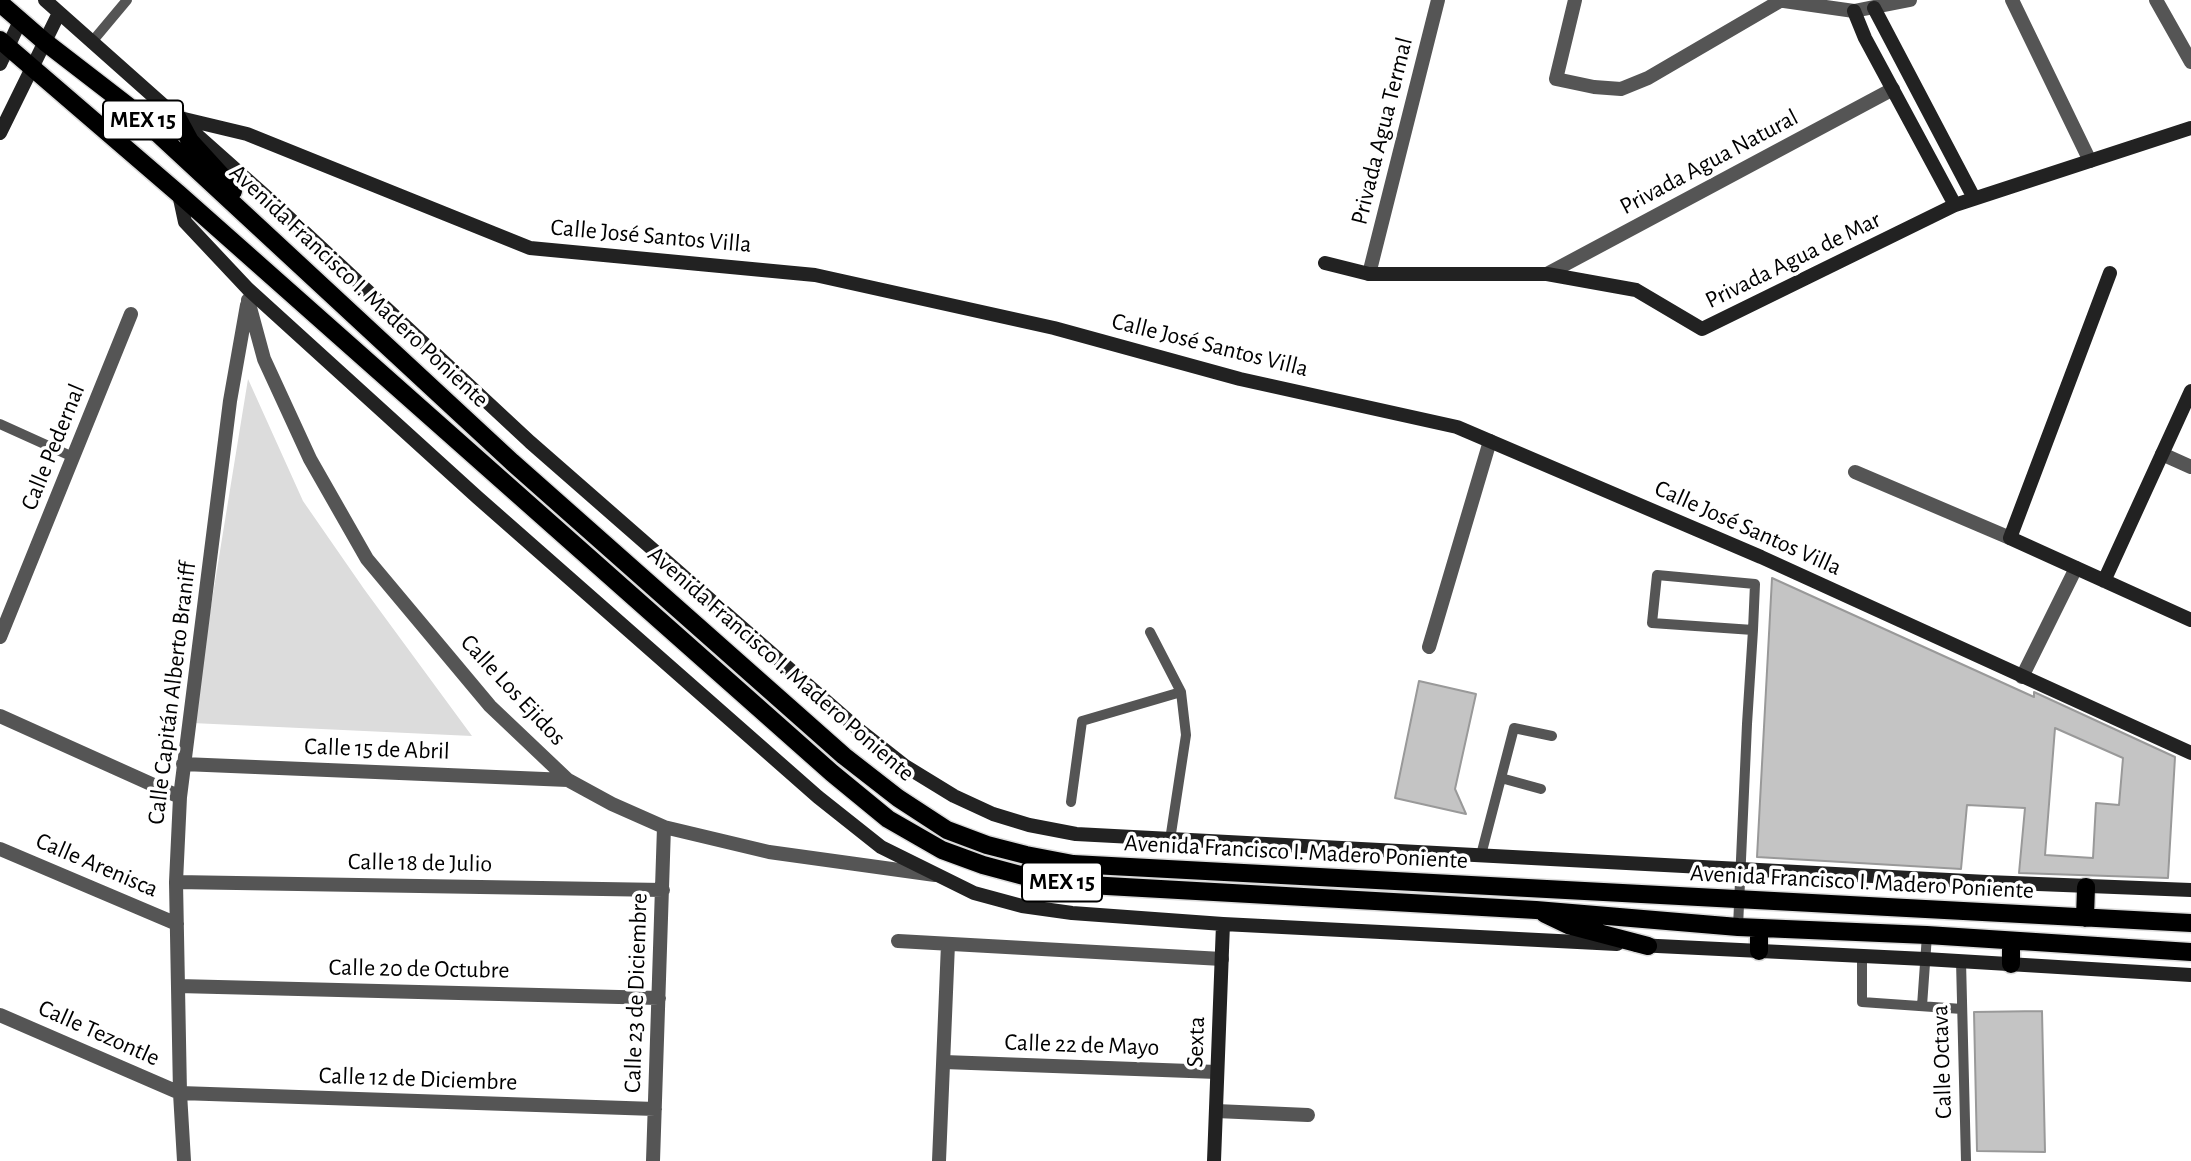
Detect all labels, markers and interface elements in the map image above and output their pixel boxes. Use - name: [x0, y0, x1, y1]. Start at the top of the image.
- street label: Privada Agua Termal: [1345, 34, 1419, 228]
- road number: MEX 15: [103, 100, 183, 140]
- street label: Privada Agua Natural: [1615, 103, 1803, 221]
- street label: Avenida Francisco I. Madero Poniente: [223, 158, 495, 414]
- street label: Privada Agua de Mar: [1701, 205, 1885, 315]
- street label: Calle José Santos Villa: [549, 213, 753, 259]
- street label: Calle José Santos Villa: [1109, 307, 1311, 383]
- street label: Calle Pedernal: [15, 380, 91, 514]
- street label: Calle José Santos Villa: [1650, 474, 1846, 582]
- street label: Avenida Francisco I. Madero Poniente: [642, 540, 920, 788]
- street label: Calle Capitán Alberto Braniff: [142, 560, 202, 826]
- street label: Calle Los Ejidos: [454, 628, 572, 752]
- street label: Calle 15 de Abril: [304, 732, 450, 766]
- street label: Calle Arenisca: [32, 826, 162, 904]
- street label: Avenida Francisco I. Madero Poniente: [1123, 829, 1469, 875]
- street label: Calle 18 de Julio: [348, 847, 492, 879]
- street label: Avenida Francisco I. Madero Poniente: [1689, 859, 2035, 905]
- road number: MEX 15: [1022, 862, 1102, 902]
- street label: Calle 23 de Diciembre: [618, 892, 654, 1094]
- street label: Calle 20 de Octubre: [328, 953, 510, 985]
- street label: Calle Tezontle: [34, 993, 164, 1073]
- street label: Calle Octava: [1926, 1004, 1958, 1120]
- street label: Sexta: [1181, 1016, 1211, 1068]
- street label: Calle 22 de Mayo: [1004, 1028, 1160, 1062]
- street label: Calle 12 de Diciembre: [318, 1061, 518, 1097]

